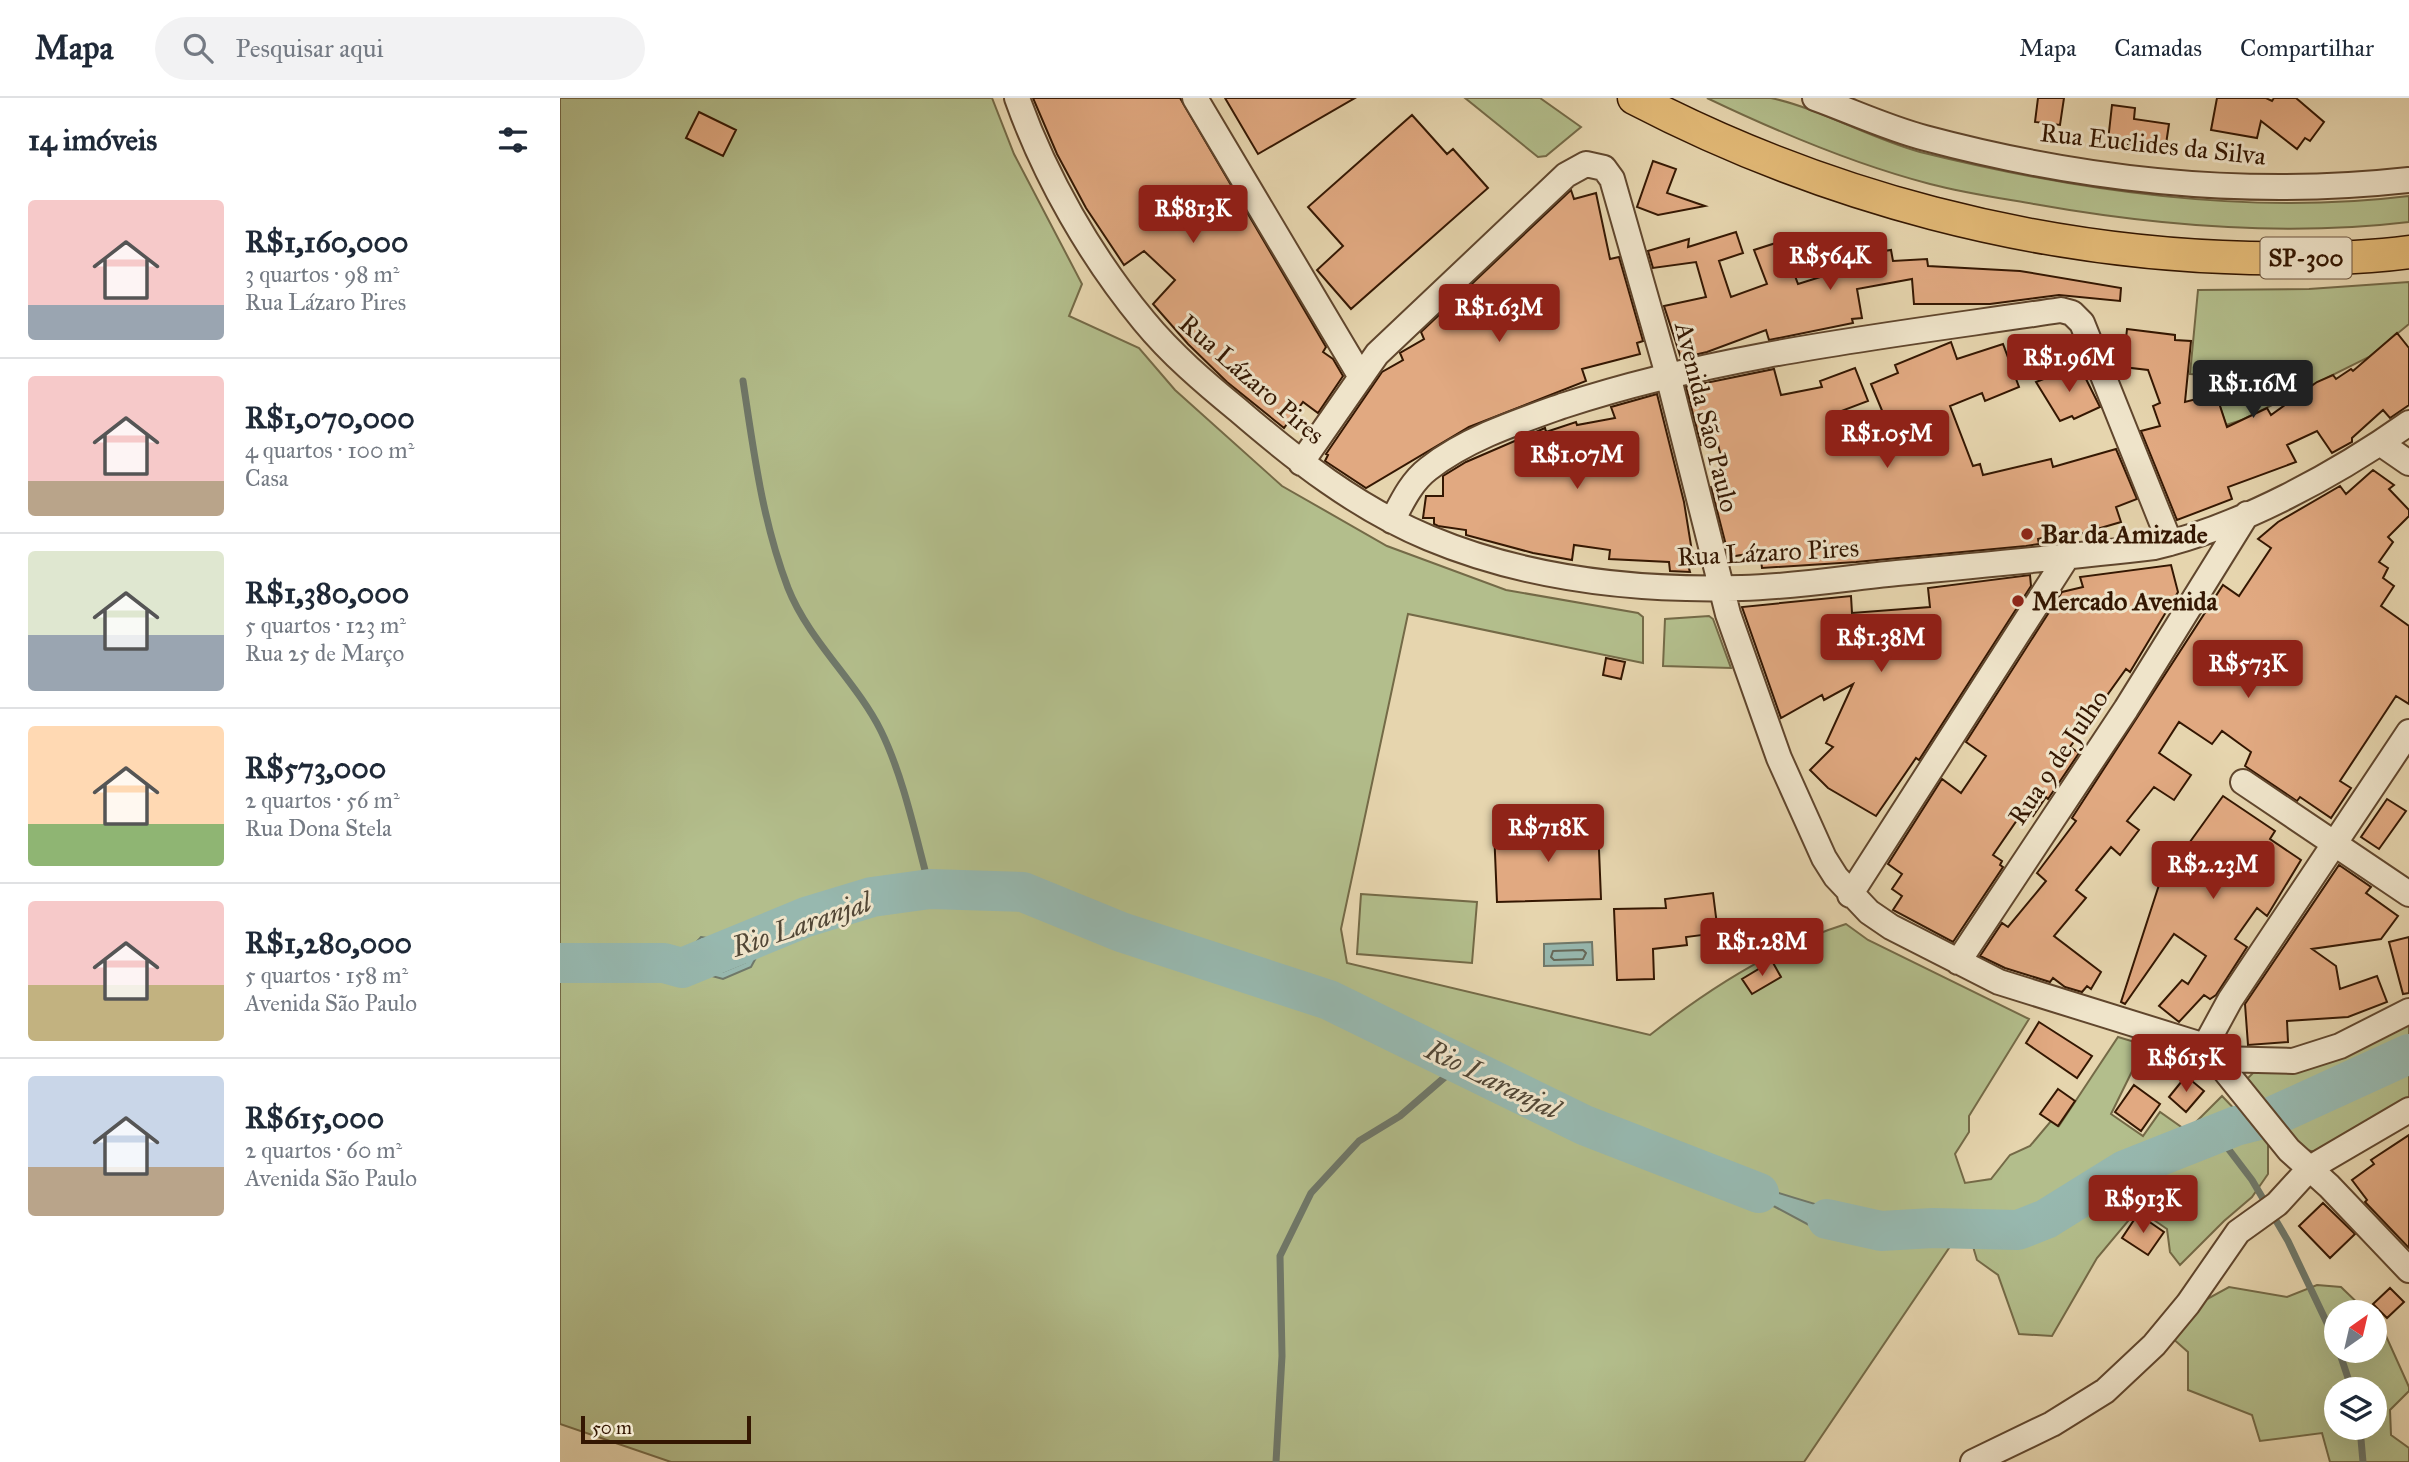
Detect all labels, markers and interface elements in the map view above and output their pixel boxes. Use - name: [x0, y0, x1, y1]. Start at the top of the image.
- search box: [155, 17, 645, 80]
- text: Mapa: [35, 28, 113, 68]
- icon: search: [179, 29, 217, 67]
- text: Pesquisar aqui: [235, 32, 384, 64]
- text: Mapa: [2019, 33, 2076, 63]
- text: Camadas: [2114, 33, 2202, 63]
- text: Compartilhar: [2240, 33, 2374, 63]
- street label: Rua Euclides da Silva: [2039, 116, 2267, 172]
- icon: filters: [494, 121, 532, 159]
- text: 14 imóveis: [28, 122, 157, 158]
- pin: R$813K: [1136, 186, 1250, 245]
- text: R$813K: [1155, 194, 1231, 222]
- text: R$1,160,000: [245, 224, 408, 260]
- icon: home: [84, 228, 168, 312]
- pin: R$564K: [1773, 232, 1887, 292]
- road number: SP-300: [2260, 238, 2352, 278]
- text: R$564K: [1789, 241, 1871, 269]
- text: 3 quartos · 98 m²: [245, 260, 400, 288]
- pin: R$1.63M: [1434, 285, 1564, 344]
- text: Rua Lázaro Pires: [245, 288, 406, 316]
- text: R$1.63M: [1455, 293, 1543, 321]
- street label: Rua Lázaro Pires: [1173, 307, 1331, 451]
- street label: Avenida São Paulo: [1668, 318, 1746, 515]
- pin: R$1.96M: [2004, 334, 2134, 394]
- text: R$1.96M: [2023, 343, 2115, 371]
- pin: R$1.16M: [2188, 360, 2318, 420]
- text: R$1.16M: [2209, 369, 2297, 397]
- text: R$1,070,000: [245, 400, 415, 436]
- icon: home: [84, 404, 168, 488]
- pin: R$1.05M: [1822, 410, 1952, 470]
- text: R$1.05M: [1841, 419, 1933, 447]
- pin: R$1.07M: [1512, 432, 1642, 491]
- text: 4 quartos · 100 m²: [245, 436, 414, 464]
- text: R$1.07M: [1530, 440, 1624, 468]
- text: Casa: [245, 464, 289, 492]
- place label: Bar da Amizade: [2041, 518, 2208, 550]
- marker: Bar da Amizade: [2019, 526, 2035, 542]
- street label: Rua Lázaro Pires: [1676, 531, 1860, 573]
- text: R$1,380,000: [245, 575, 409, 611]
- icon: home: [84, 579, 168, 663]
- place label: Mercado Avenida: [2032, 585, 2219, 617]
- marker: Mercado Avenida: [2010, 593, 2026, 609]
- text: 5 quartos · 123 m²: [245, 611, 406, 639]
- pin: R$1.38M: [1816, 614, 1946, 674]
- text: R$1.38M: [1837, 623, 1926, 651]
- text: Rua 25 de Março: [245, 639, 404, 667]
- pin: R$573K: [2191, 640, 2305, 700]
- text: R$573K: [2209, 649, 2287, 677]
- street label: Rua 9 de Julho: [2001, 683, 2115, 831]
- text: R$573,000: [245, 750, 386, 786]
- icon: home: [84, 754, 168, 838]
- text: 2 quartos · 56 m²: [245, 786, 400, 814]
- pin: R$718K: [1491, 804, 1605, 864]
- text: R$718K: [1508, 813, 1588, 841]
- text: Rua Dona Stela: [245, 814, 392, 842]
- pin: R$2.23M: [2148, 842, 2278, 901]
- text: R$2.23M: [2168, 850, 2258, 878]
- water label: Rio Laranjal: [726, 883, 878, 965]
- pin: R$1.28M: [1697, 918, 1827, 978]
- text: R$1,280,000: [245, 925, 412, 961]
- text: R$1.28M: [1716, 927, 1808, 955]
- icon: home: [84, 929, 168, 1013]
- text: 5 quartos · 158 m²: [245, 961, 408, 989]
- text: Avenida São Paulo: [245, 989, 417, 1017]
- water label: Rio Laranjal: [1419, 1031, 1568, 1128]
- pin: R$615K: [2129, 1034, 2243, 1094]
- text: R$615K: [2147, 1043, 2225, 1071]
- text: R$615,000: [245, 1100, 384, 1136]
- icon: home: [84, 1104, 168, 1188]
- text: 2 quartos · 60 m²: [245, 1136, 402, 1164]
- text: Avenida São Paulo: [245, 1164, 417, 1192]
- pin: R$913K: [2086, 1176, 2200, 1235]
- text: R$913K: [2105, 1184, 2181, 1212]
- north arrow: [2324, 1300, 2387, 1363]
- map controls: [2324, 1300, 2387, 1440]
- button: layers: [2324, 1377, 2387, 1440]
- scale bar: [581, 1413, 751, 1445]
- text: 50 m: [592, 1416, 632, 1439]

